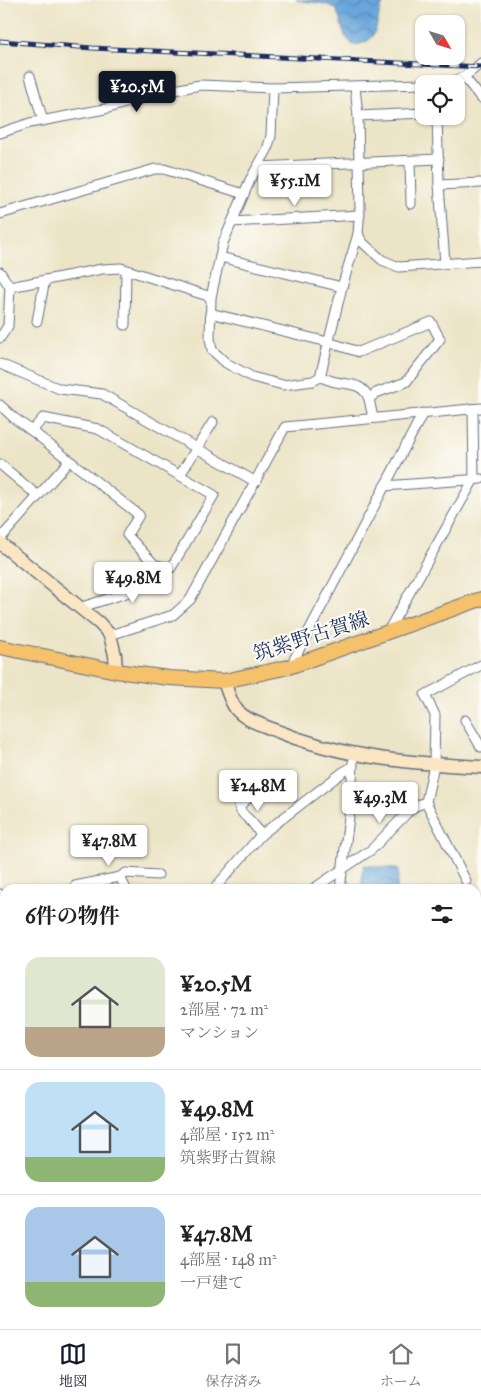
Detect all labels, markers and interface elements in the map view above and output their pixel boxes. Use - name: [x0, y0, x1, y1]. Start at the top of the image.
- north arrow: [415, 15, 465, 65]
- map controls: [415, 15, 465, 125]
- pin: ¥20.5M: [96, 70, 178, 113]
- button: locate: [415, 75, 465, 125]
- text: ¥20.5M: [110, 77, 164, 96]
- pin: ¥55.1M: [254, 164, 336, 207]
- text: ¥55.1M: [269, 171, 321, 190]
- pin: ¥49.8M: [92, 562, 174, 604]
- text: ¥49.8M: [105, 568, 161, 587]
- street label: 筑紫野古賀線: [250, 606, 372, 666]
- pin: ¥24.8M: [217, 770, 299, 812]
- text: ¥24.8M: [230, 776, 286, 795]
- pin: ¥49.3M: [339, 782, 421, 824]
- text: ¥49.3M: [353, 788, 407, 807]
- pin: ¥47.8M: [68, 824, 150, 867]
- text: ¥47.8M: [81, 831, 137, 850]
- icon: filters: [428, 900, 456, 928]
- text: 6件の物件: [25, 903, 120, 929]
- text: ¥20.5M: [180, 971, 252, 997]
- icon: home: [65, 977, 125, 1037]
- text: 2部屋 · 72 m²: [180, 1000, 268, 1019]
- text: マンション: [180, 1023, 259, 1042]
- text: ¥49.8M: [180, 1096, 254, 1122]
- icon: home: [65, 1102, 125, 1162]
- text: 4部屋 · 152 m²: [180, 1125, 274, 1144]
- text: 筑紫野古賀線: [180, 1148, 276, 1167]
- text: ¥47.8M: [180, 1221, 253, 1247]
- icon: home: [65, 1227, 125, 1287]
- text: 4部屋 · 148 m²: [180, 1250, 277, 1269]
- text: 一戸建て: [180, 1273, 244, 1292]
- tab: 地図: [59, 1340, 87, 1390]
- tab: 保存済み: [205, 1340, 261, 1390]
- tab: ホーム: [380, 1340, 422, 1390]

